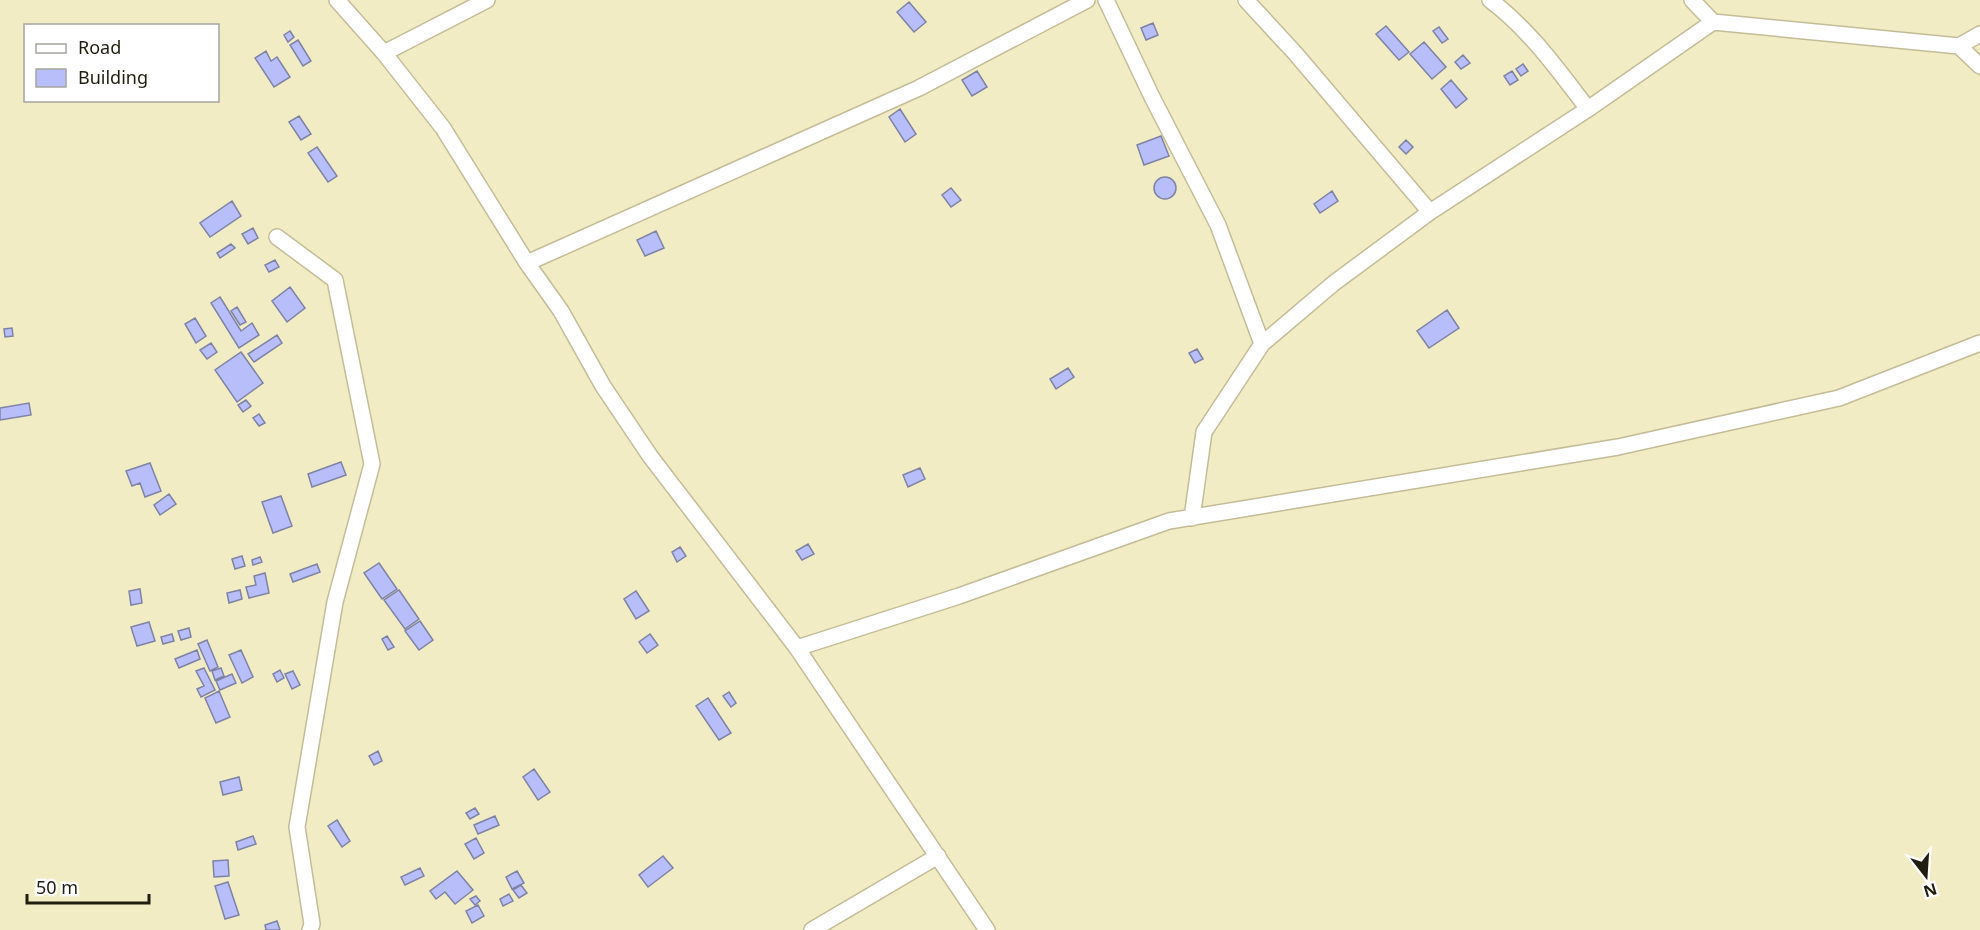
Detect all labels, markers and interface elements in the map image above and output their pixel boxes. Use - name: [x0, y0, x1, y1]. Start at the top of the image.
- legend: [24, 24, 219, 102]
- text: Road: [78, 35, 121, 59]
- text: Building: [78, 65, 148, 89]
- north arrow: [1896, 846, 1956, 906]
- scale bar: [27, 867, 148, 905]
- text: 50 m: [36, 875, 78, 899]
- text: N: [1921, 878, 1940, 903]

